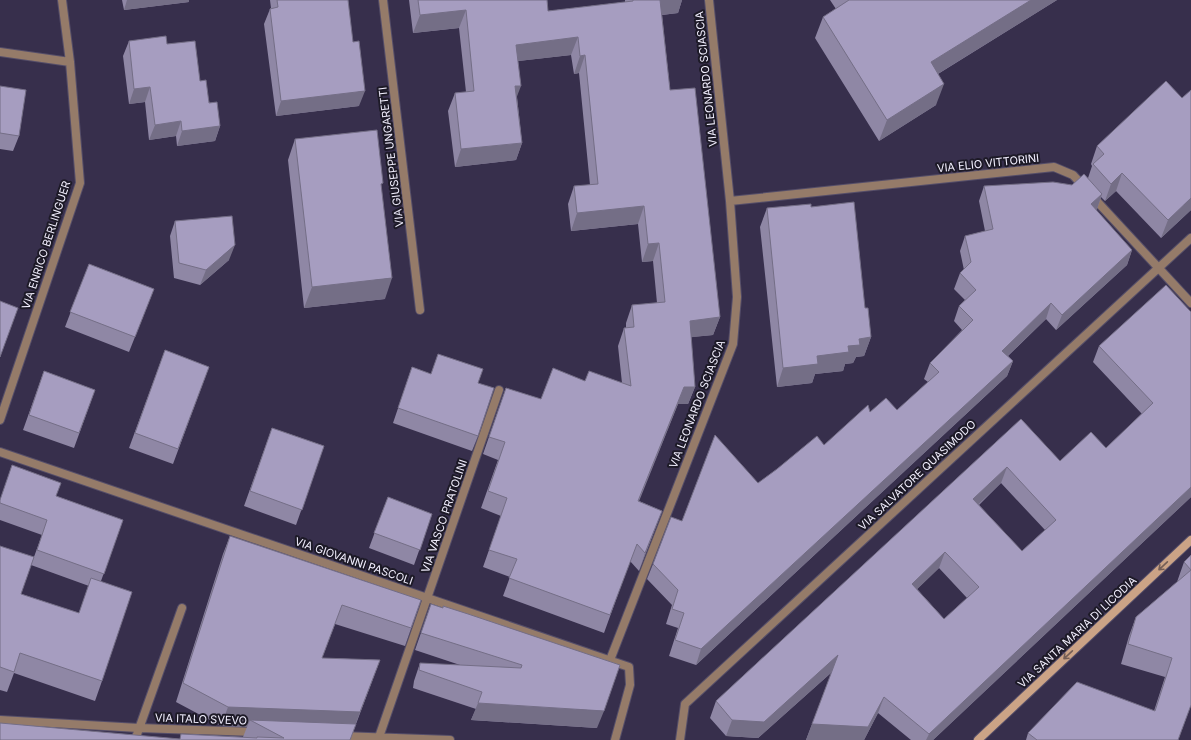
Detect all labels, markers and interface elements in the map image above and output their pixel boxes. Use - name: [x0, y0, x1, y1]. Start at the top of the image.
- street label: VIA LEONARDO SCIASCIA: [692, 10, 720, 147]
- street label: VIA GIUSEPPE UNGARETTI: [375, 86, 407, 228]
- street label: VIA ELIO VITTORINI: [936, 151, 1040, 175]
- street label: VIA ENRICO BERLINGUER: [19, 179, 73, 311]
- street label: VIA LEONARDO SCIASCIA: [666, 338, 728, 470]
- street label: VIA SALVATORE QUASIMODO: [855, 417, 979, 533]
- street label: VIA VASCO PRATOLINI: [418, 458, 470, 574]
- street label: VIA GIOVANNI PASCOLI: [293, 534, 415, 588]
- one-way arrow: [1157, 562, 1168, 571]
- street label: VIA SANTA MARIA DI LICODIA: [1015, 573, 1140, 691]
- one-way arrow: [1063, 651, 1073, 660]
- street label: VIA ITALO SVEVO: [155, 710, 247, 728]

